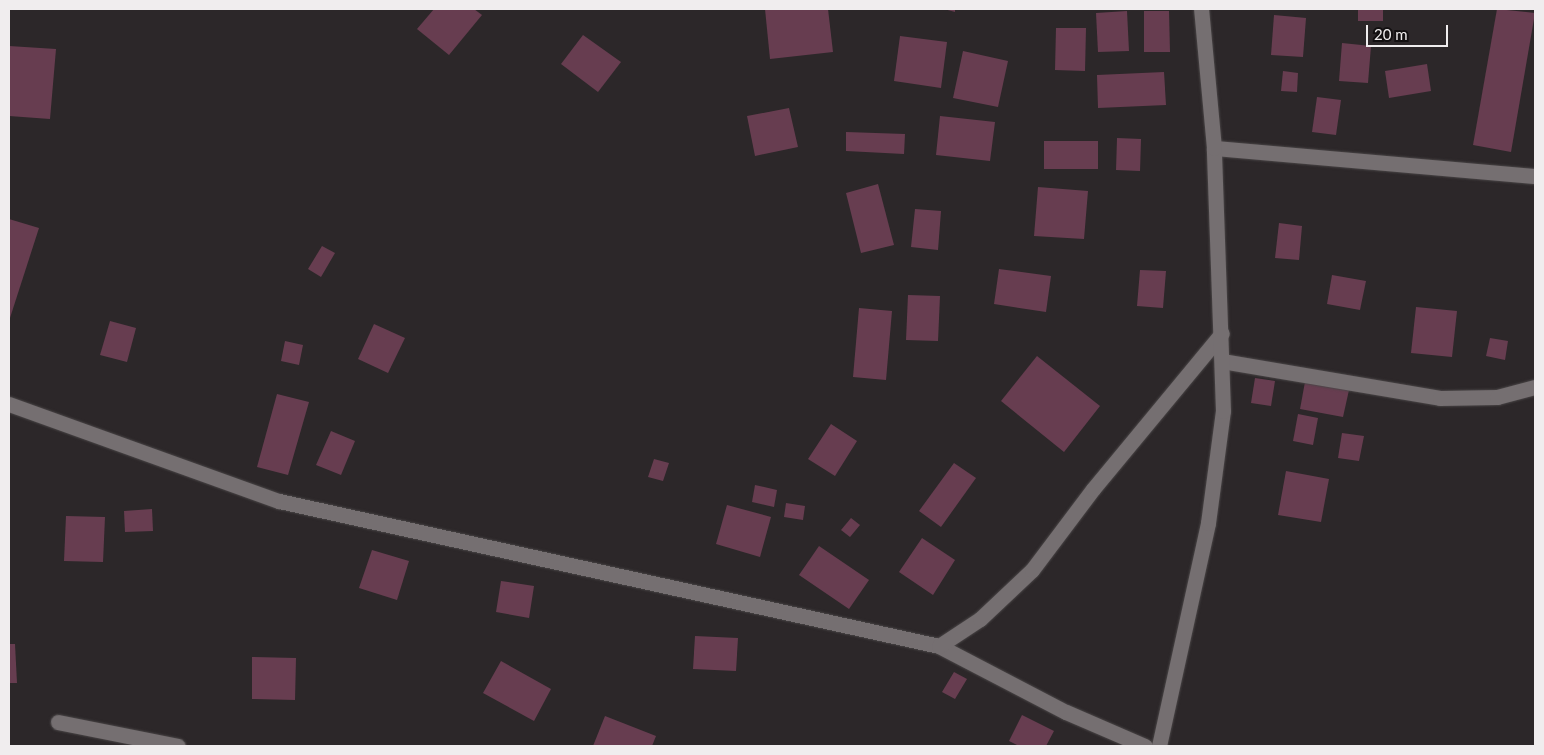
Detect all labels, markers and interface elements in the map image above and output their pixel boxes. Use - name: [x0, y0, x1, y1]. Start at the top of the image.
- scale bar: [1369, 15, 1452, 47]
- text: 20 m: [1374, 25, 1408, 43]

